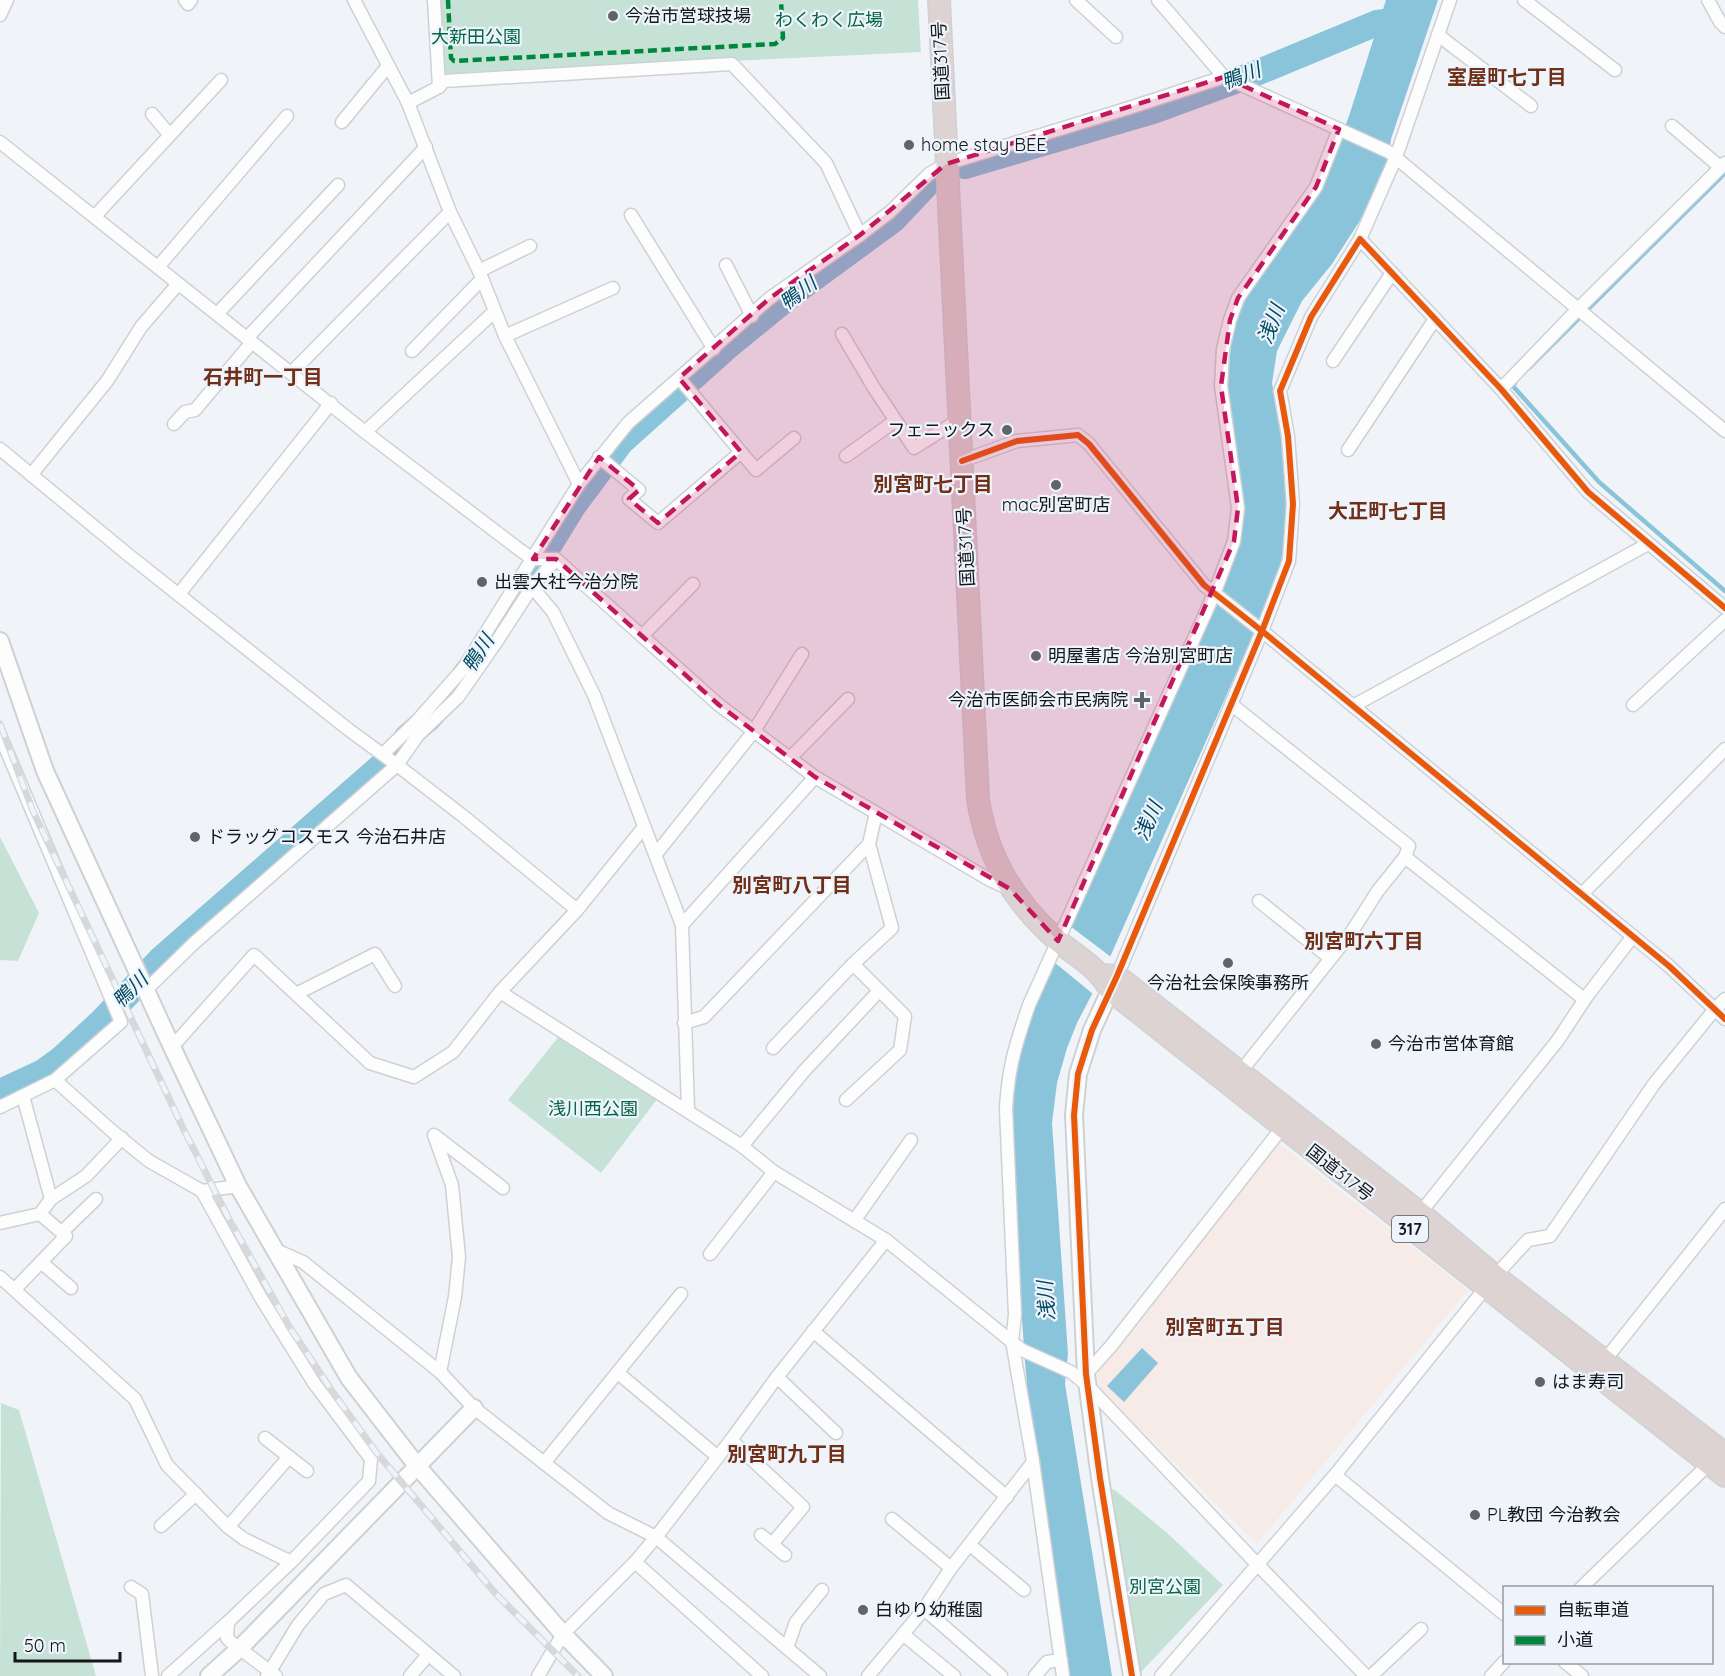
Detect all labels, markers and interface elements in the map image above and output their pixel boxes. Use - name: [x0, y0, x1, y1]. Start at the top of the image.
- place label: 今治市営球技場: [625, 4, 751, 27]
- park label: わくわく広場: [775, 8, 883, 31]
- marker: 今治市営球技場: [606, 9, 620, 23]
- street label: 国道317号: [927, 21, 954, 101]
- park label: 大新田公園: [431, 25, 521, 48]
- water label: 鴨川: [1218, 56, 1266, 94]
- district label: 室屋町七丁目: [1447, 64, 1567, 89]
- place label: home stay BEE: [921, 133, 1046, 156]
- marker: home stay BEE: [902, 138, 916, 152]
- water label: 鴨川: [774, 269, 823, 315]
- water label: 浅川: [1252, 299, 1290, 347]
- district label: 石井町一丁目: [203, 364, 323, 389]
- place label: フェニックス: [888, 418, 995, 441]
- marker: フェニックス: [1000, 423, 1014, 437]
- district label: 別宮町七丁目: [873, 471, 993, 496]
- marker: mac別宮町店: [1049, 478, 1063, 492]
- place label: mac別宮町店: [1002, 493, 1110, 516]
- district label: 大正町七丁目: [1328, 498, 1448, 523]
- street label: 国道317号: [952, 507, 979, 587]
- place label: 出雲大社今治分院: [494, 570, 638, 593]
- marker: 出雲大社今治分院: [475, 575, 489, 589]
- water label: 鴨川: [456, 627, 500, 676]
- place label: 明屋書店 今治別宮町店: [1048, 644, 1233, 667]
- marker: 明屋書店 今治別宮町店: [1029, 649, 1043, 663]
- place label: 今治市医師会市民病院: [948, 688, 1128, 711]
- marker: 今治市医師会市民病院: [1133, 691, 1151, 709]
- water label: 浅川: [1128, 796, 1168, 844]
- place label: ドラッグコスモス 今治石井店: [207, 825, 446, 848]
- marker: ドラッグコスモス 今治石井店: [188, 830, 202, 844]
- district label: 別宮町八丁目: [732, 872, 852, 897]
- district label: 別宮町六丁目: [1304, 928, 1424, 953]
- marker: 今治社会保険事務所: [1221, 956, 1235, 970]
- water label: 鴨川: [107, 965, 154, 1013]
- place label: 今治社会保険事務所: [1147, 971, 1309, 994]
- place label: 今治市営体育館: [1388, 1032, 1514, 1055]
- marker: 今治市営体育館: [1369, 1037, 1383, 1051]
- park label: 浅川西公園: [548, 1097, 638, 1120]
- street label: 国道317号: [1302, 1139, 1379, 1206]
- road number: 317: [1392, 1216, 1428, 1242]
- water label: 浅川: [1031, 1278, 1059, 1322]
- district label: 別宮町五丁目: [1165, 1314, 1285, 1339]
- place label: はま寿司: [1552, 1370, 1624, 1393]
- marker: はま寿司: [1533, 1375, 1547, 1389]
- district label: 別宮町九丁目: [727, 1441, 847, 1466]
- place label: PL教団 今治教会: [1487, 1503, 1620, 1526]
- marker: PL教団 今治教会: [1468, 1508, 1482, 1522]
- park label: 別宮公園: [1129, 1575, 1201, 1598]
- legend: [1503, 1586, 1713, 1664]
- place label: 白ゆり幼稚園: [875, 1598, 983, 1621]
- text: 自転車道: [1557, 1598, 1629, 1621]
- marker: 白ゆり幼稚園: [856, 1603, 870, 1617]
- scale bar: [15, 1625, 120, 1663]
- text: 小道: [1557, 1628, 1593, 1651]
- text: 50 m: [24, 1634, 66, 1657]

